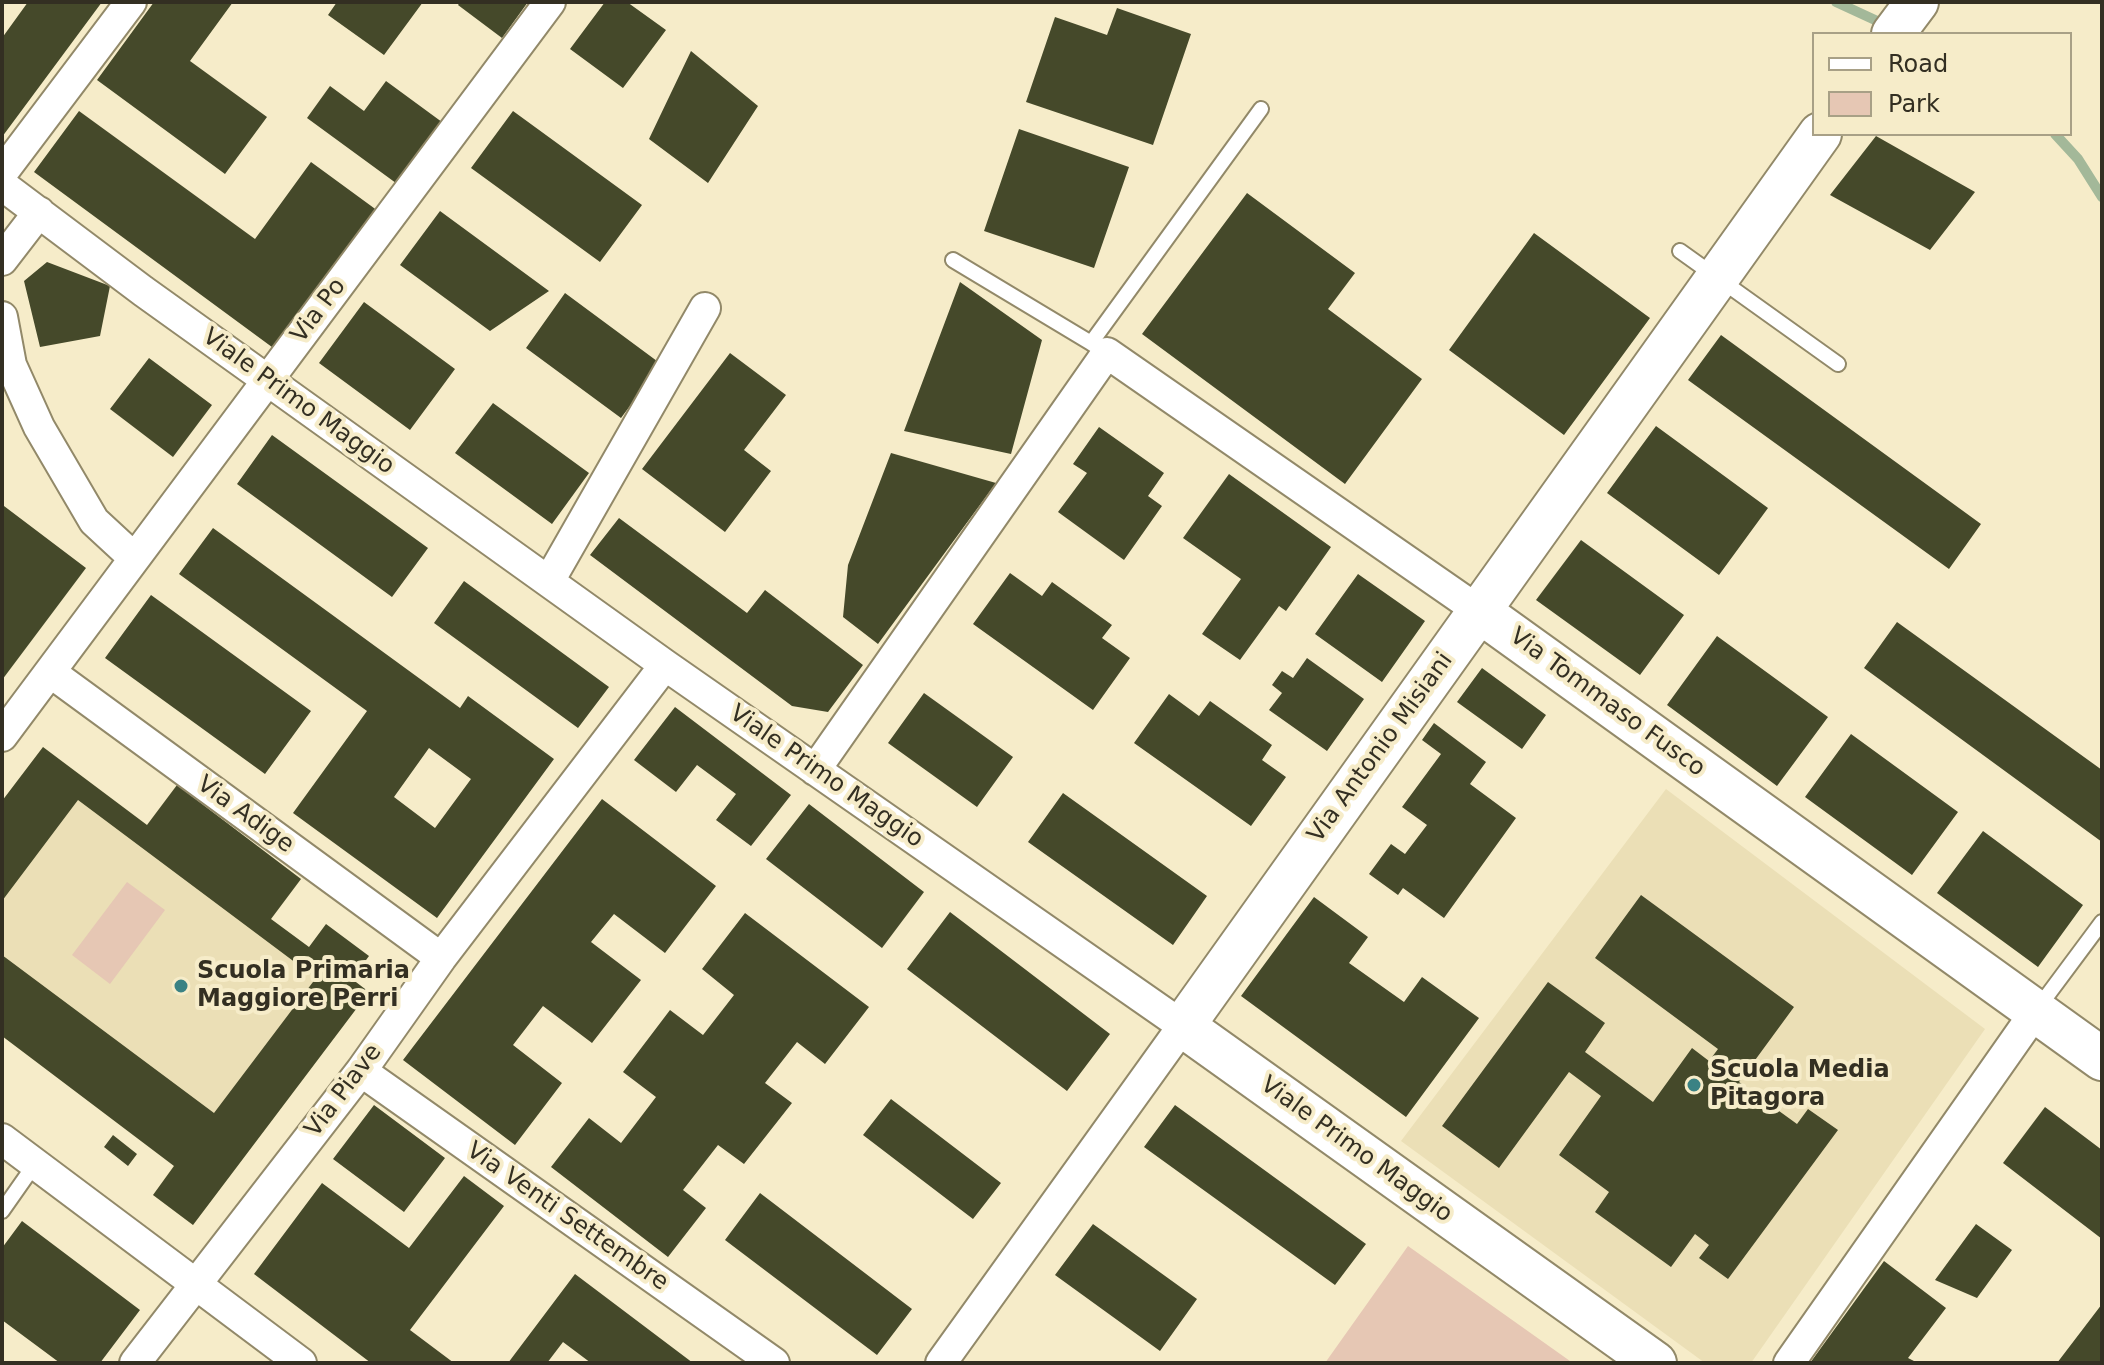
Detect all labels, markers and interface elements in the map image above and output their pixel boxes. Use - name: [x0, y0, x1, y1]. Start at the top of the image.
- legend: [1812, 32, 2072, 136]
- text: Road: [1888, 50, 1948, 78]
- text: Park: [1888, 90, 1940, 118]
- street label: Via Po: [285, 273, 353, 349]
- street label: Viale Primo Maggio: [197, 323, 399, 481]
- street label: Via Tommaso Fusco: [1504, 622, 1710, 784]
- street label: Via Antonio Misiani: [1302, 647, 1460, 849]
- street label: Viale Primo Maggio: [724, 699, 928, 855]
- street label: Via Adige: [191, 770, 299, 860]
- place label: Scuola Primaria Maggiore Perri: [197, 958, 410, 1014]
- marker: Scuola Primaria Maggiore Perri: [172, 977, 190, 995]
- street label: Via Piave: [300, 1039, 388, 1143]
- place label: Scuola Media Pitagora: [1710, 1057, 1890, 1113]
- street label: Viale Primo Maggio: [1255, 1071, 1457, 1229]
- marker: Scuola Media Pitagora: [1685, 1076, 1703, 1094]
- street label: Via Venti Settembre: [461, 1137, 673, 1297]

